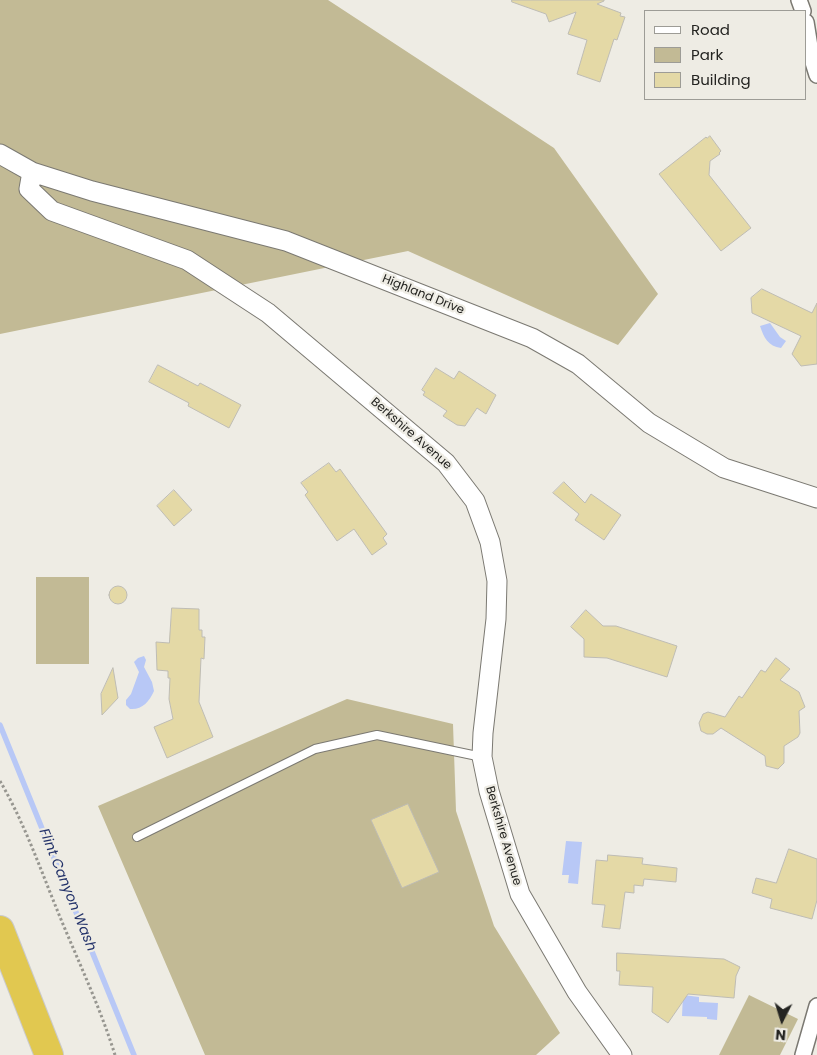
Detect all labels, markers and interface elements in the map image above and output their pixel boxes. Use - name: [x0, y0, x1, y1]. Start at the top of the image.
- legend: [644, 10, 807, 100]
- text: Road: [691, 19, 730, 40]
- text: Park: [691, 44, 723, 65]
- text: Building: [691, 69, 751, 90]
- street label: Highland Drive: [380, 272, 466, 318]
- street label: Berkshire Avenue: [368, 395, 454, 473]
- street label: Berkshire Avenue: [482, 785, 524, 887]
- water label: Flint Canyon Wash: [35, 826, 99, 954]
- north arrow: [757, 995, 807, 1045]
- text: N: [775, 1025, 787, 1045]

